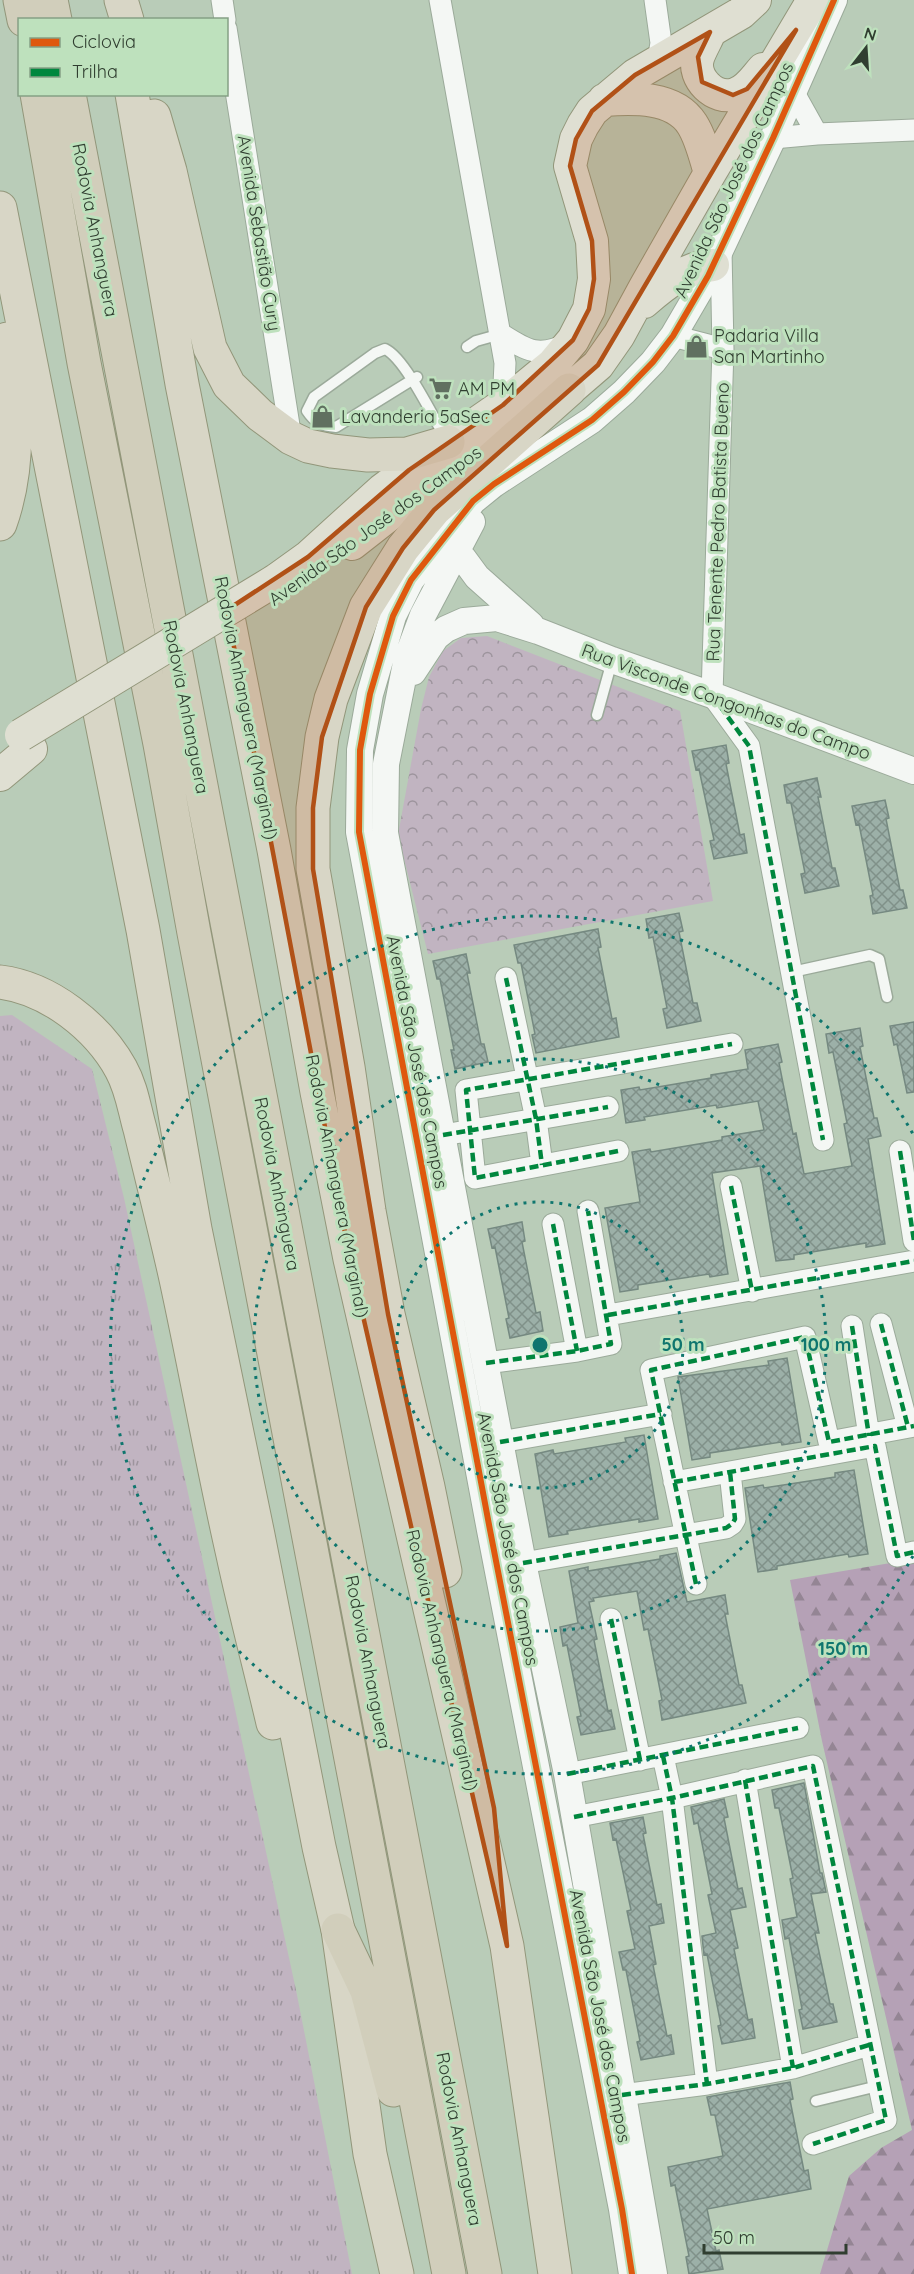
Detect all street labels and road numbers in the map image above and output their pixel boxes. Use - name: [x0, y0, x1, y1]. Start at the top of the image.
- street label: Avenida São José dos Campos: [669, 58, 798, 301]
- street label: Avenida Sebastião Cury: [233, 133, 286, 333]
- street label: Rodovia Anhanguera: [67, 141, 124, 319]
- street label: Rua Tenente Pedro Batista Bueno: [701, 382, 734, 662]
- street label: Avenida São José dos Campos: [264, 441, 486, 611]
- street label: Rodovia Anhanguera (Marginal): [210, 574, 283, 842]
- street label: Rodovia Anhanguera: [158, 618, 215, 796]
- street label: Rua Visconde Congonhas do Campo: [578, 638, 874, 765]
- street label: Avenida São José dos Campos: [382, 933, 453, 1191]
- street label: Rodovia Anhanguera (Marginal): [301, 1052, 374, 1320]
- street label: Rodovia Anhanguera: [249, 1095, 306, 1273]
- street label: Avenida São José dos Campos: [473, 1410, 544, 1668]
- street label: Rodovia Anhanguera (Marginal): [401, 1527, 484, 1793]
- street label: Rodovia Anhanguera: [340, 1573, 397, 1751]
- street label: Avenida São José dos Campos: [565, 1887, 636, 2145]
- street label: Rodovia Anhanguera: [431, 2050, 488, 2228]

